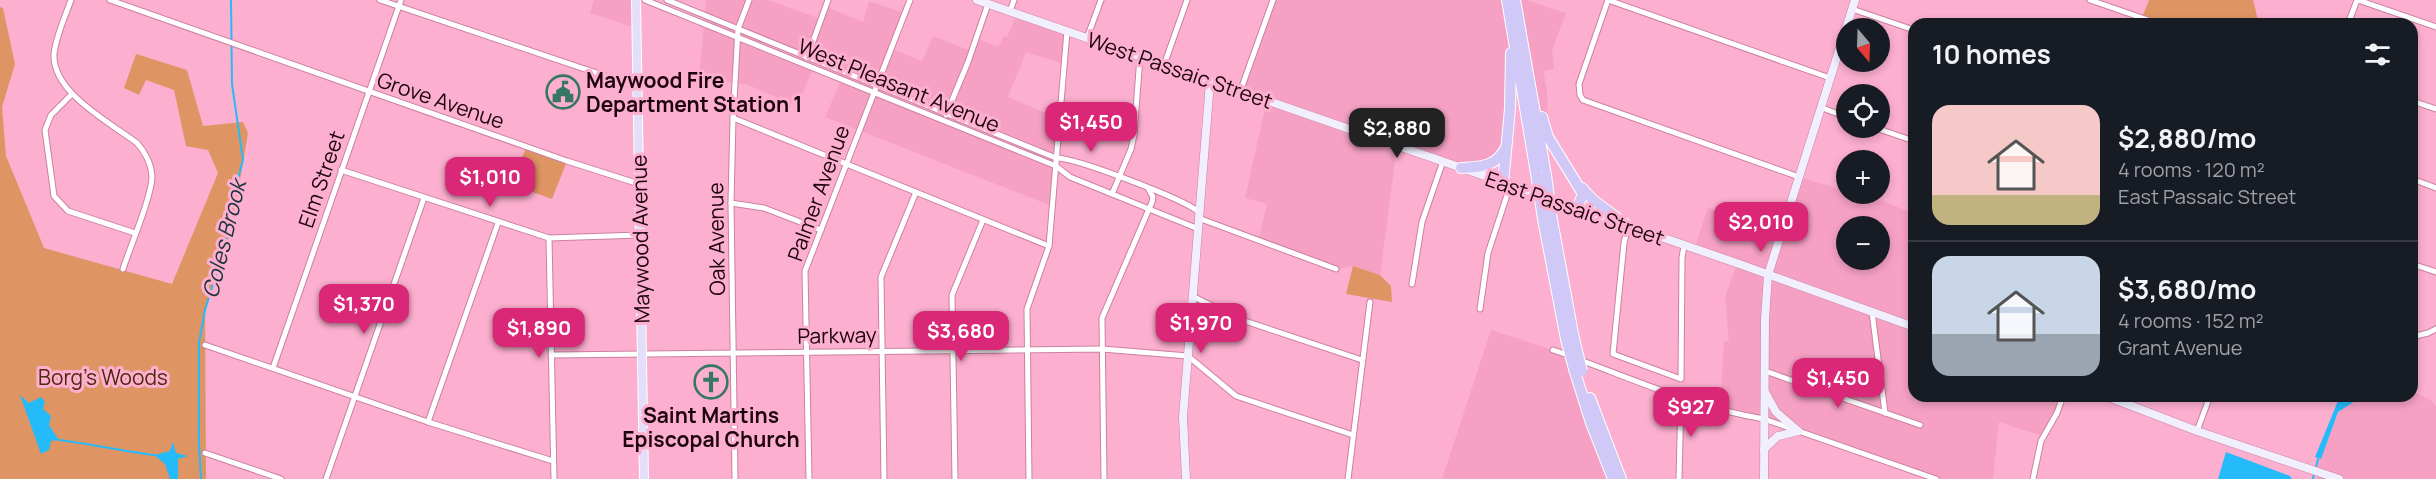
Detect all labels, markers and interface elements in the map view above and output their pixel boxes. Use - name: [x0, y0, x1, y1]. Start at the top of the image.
- north arrow: [1836, 18, 1890, 72]
- map controls: [1836, 18, 1890, 270]
- street label: West Passaic Street: [1084, 25, 1276, 115]
- street label: West Pleasant Avenue: [794, 32, 1004, 138]
- text: 10 homes: [1932, 36, 2051, 72]
- icon: filters: [2361, 38, 2394, 71]
- street label: Grove Avenue: [374, 65, 508, 135]
- place label: Maywood Fire Department Station 1: [586, 66, 803, 118]
- public building icon: Maywood Fire Department Station 1: [545, 74, 581, 110]
- button: locate: [1836, 84, 1890, 138]
- pin: $1,450: [1042, 102, 1140, 153]
- text: $1,450: [1059, 108, 1123, 135]
- pin: $2,880: [1348, 108, 1446, 159]
- text: $2,880: [1363, 114, 1431, 141]
- text: $2,880/mo: [2118, 120, 2256, 156]
- street label: Palmer Avenue: [780, 121, 856, 265]
- street label: Elm Street: [291, 127, 351, 231]
- icon: home: [1980, 129, 2052, 201]
- button: +: [1836, 150, 1890, 204]
- street label: Maywood Avenue: [625, 154, 655, 324]
- text: 4 rooms · 120 m²: [2118, 156, 2265, 183]
- pin: $1,010: [441, 157, 539, 208]
- text: $1,010: [459, 163, 521, 190]
- street label: East Passaic Street: [1482, 164, 1668, 252]
- water label: Coles Brook: [195, 174, 254, 301]
- street label: Oak Avenue: [701, 182, 731, 296]
- text: East Passaic Street: [2118, 183, 2296, 210]
- pin: $2,010: [1712, 202, 1810, 253]
- text: $2,010: [1728, 208, 1794, 235]
- button: −: [1836, 216, 1890, 270]
- text: $3,680/mo: [2118, 271, 2256, 307]
- icon: home: [1980, 280, 2052, 352]
- pin: $1,370: [315, 284, 413, 335]
- text: $1,370: [333, 290, 395, 317]
- pin: $1,970: [1152, 303, 1250, 354]
- text: 4 rooms · 152 m²: [2118, 307, 2264, 334]
- pin: $1,890: [490, 308, 588, 359]
- text: $1,970: [1170, 309, 1232, 336]
- pin: $3,680: [912, 311, 1010, 362]
- text: $1,890: [507, 314, 571, 341]
- text: $3,680: [927, 317, 995, 344]
- street label: Parkway: [797, 320, 877, 350]
- text: Grant Avenue: [2118, 334, 2242, 361]
- pin: $1,450: [1789, 358, 1887, 409]
- park label: Borg's Woods: [38, 363, 168, 391]
- church icon: Saint Martins Episcopal Church: [693, 364, 729, 400]
- text: $1,450: [1806, 364, 1870, 391]
- pin: $927: [1655, 387, 1727, 438]
- text: $927: [1667, 393, 1715, 420]
- place label: Saint Martins Episcopal Church: [622, 401, 800, 453]

